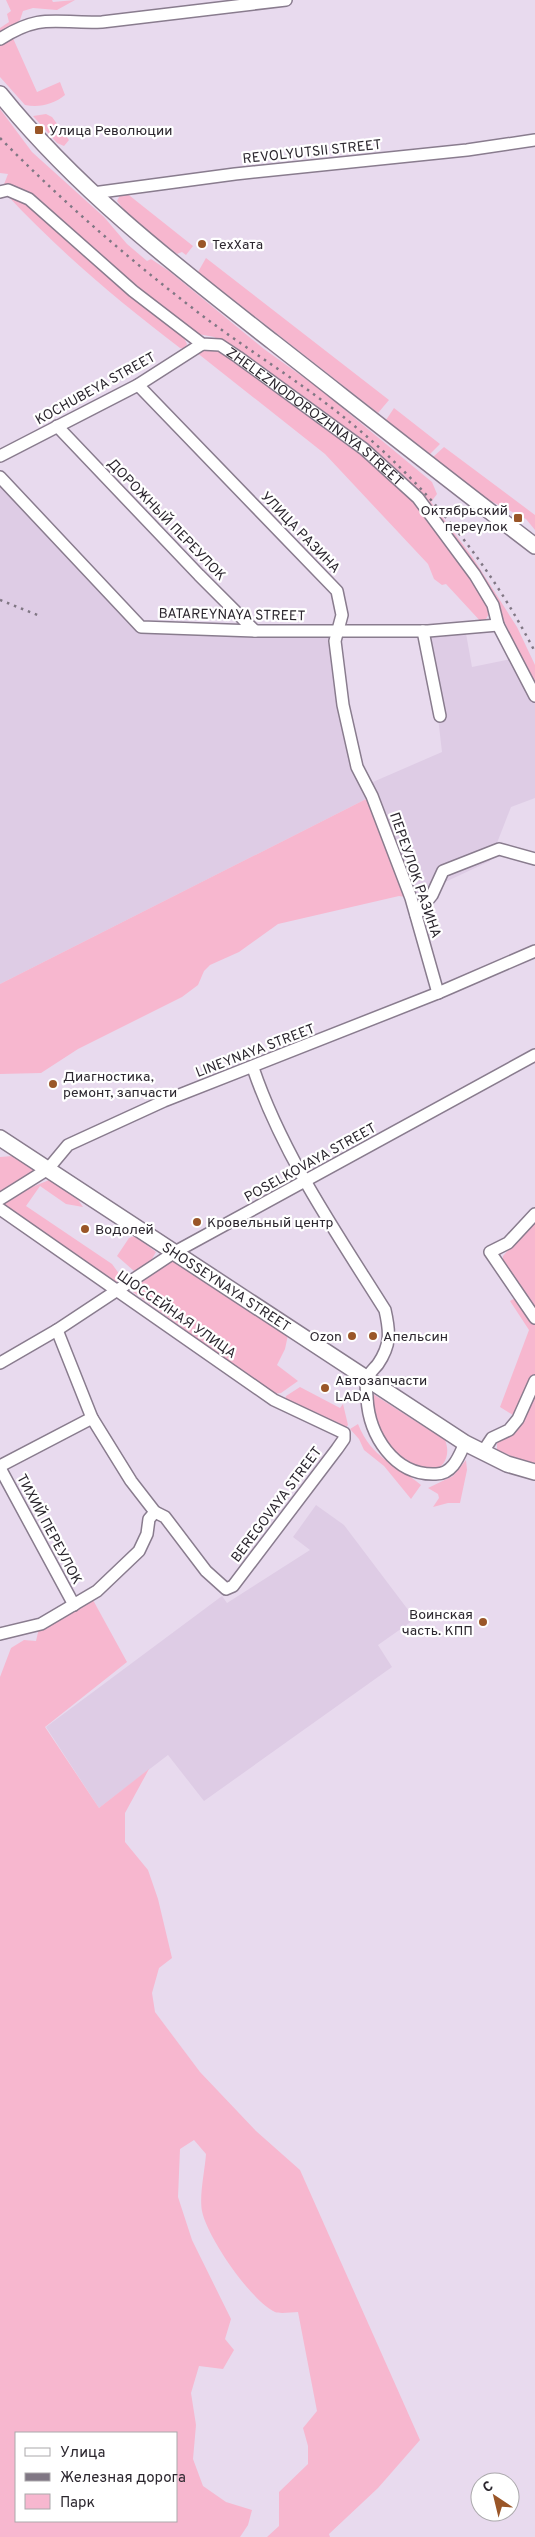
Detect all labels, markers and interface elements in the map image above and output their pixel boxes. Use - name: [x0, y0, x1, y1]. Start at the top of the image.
- place label: Улица Революции: [49, 123, 172, 140]
- marker: Улица Революции: [33, 124, 45, 136]
- street label: REVOLYUTSII STREET: [242, 137, 382, 168]
- place label: ТехХата: [212, 237, 263, 254]
- marker: ТехХата: [196, 238, 208, 250]
- street label: ZHELEZNODOROZHNAYA STREET: [223, 345, 406, 490]
- street label: KOCHUBEYA STREET: [33, 349, 159, 429]
- street label: ДОРОЖНЫЙ ПЕРЕУЛОК: [103, 455, 229, 585]
- street label: УЛИЦА РАЗИНА: [257, 489, 343, 577]
- place label: Октябрьский переулок: [421, 503, 508, 536]
- marker: Октябрьский переулок: [512, 512, 524, 524]
- street label: BATAREYNAYA STREET: [158, 606, 306, 625]
- street label: ПЕРЕУЛОК РАЗИНА: [385, 810, 444, 941]
- street label: LINEYNAYA STREET: [193, 1021, 318, 1082]
- place label: Диагностика, ремонт, запчасти: [63, 1069, 177, 1102]
- marker: Диагностика, ремонт, запчасти: [47, 1078, 59, 1090]
- street label: POSELKOVAYA STREET: [242, 1120, 380, 1207]
- place label: Кровельный центр: [207, 1215, 334, 1232]
- marker: Кровельный центр: [191, 1216, 203, 1228]
- place label: Водолей: [95, 1222, 154, 1239]
- marker: Водолей: [79, 1223, 91, 1235]
- street label: SHOSSEYNAYA STREET: [158, 1240, 293, 1336]
- street label: ШОССЕЙНАЯ УЛИЦА: [113, 1267, 240, 1363]
- place label: Ozon: [309, 1329, 342, 1346]
- place label: Апельсин: [383, 1329, 448, 1346]
- marker: Ozon: [346, 1330, 358, 1342]
- marker: Апельсин: [367, 1330, 379, 1342]
- place label: Автозапчасти LADA: [335, 1373, 427, 1406]
- marker: Автозапчасти LADA: [319, 1382, 331, 1394]
- street label: BEREGOVAYA STREET: [228, 1444, 326, 1566]
- street label: ТИХИЙ ПЕРЕУЛОК: [12, 1471, 86, 1588]
- place label: Воинская часть. КПП: [402, 1607, 473, 1640]
- marker: Воинская часть. КПП: [477, 1616, 489, 1628]
- legend: [15, 2432, 178, 2522]
- text: Улица: [60, 2444, 105, 2463]
- text: Железная дорога: [60, 2469, 186, 2488]
- north arrow: [470, 2472, 520, 2522]
- text: С: [480, 2478, 497, 2497]
- text: Парк: [60, 2494, 95, 2513]

